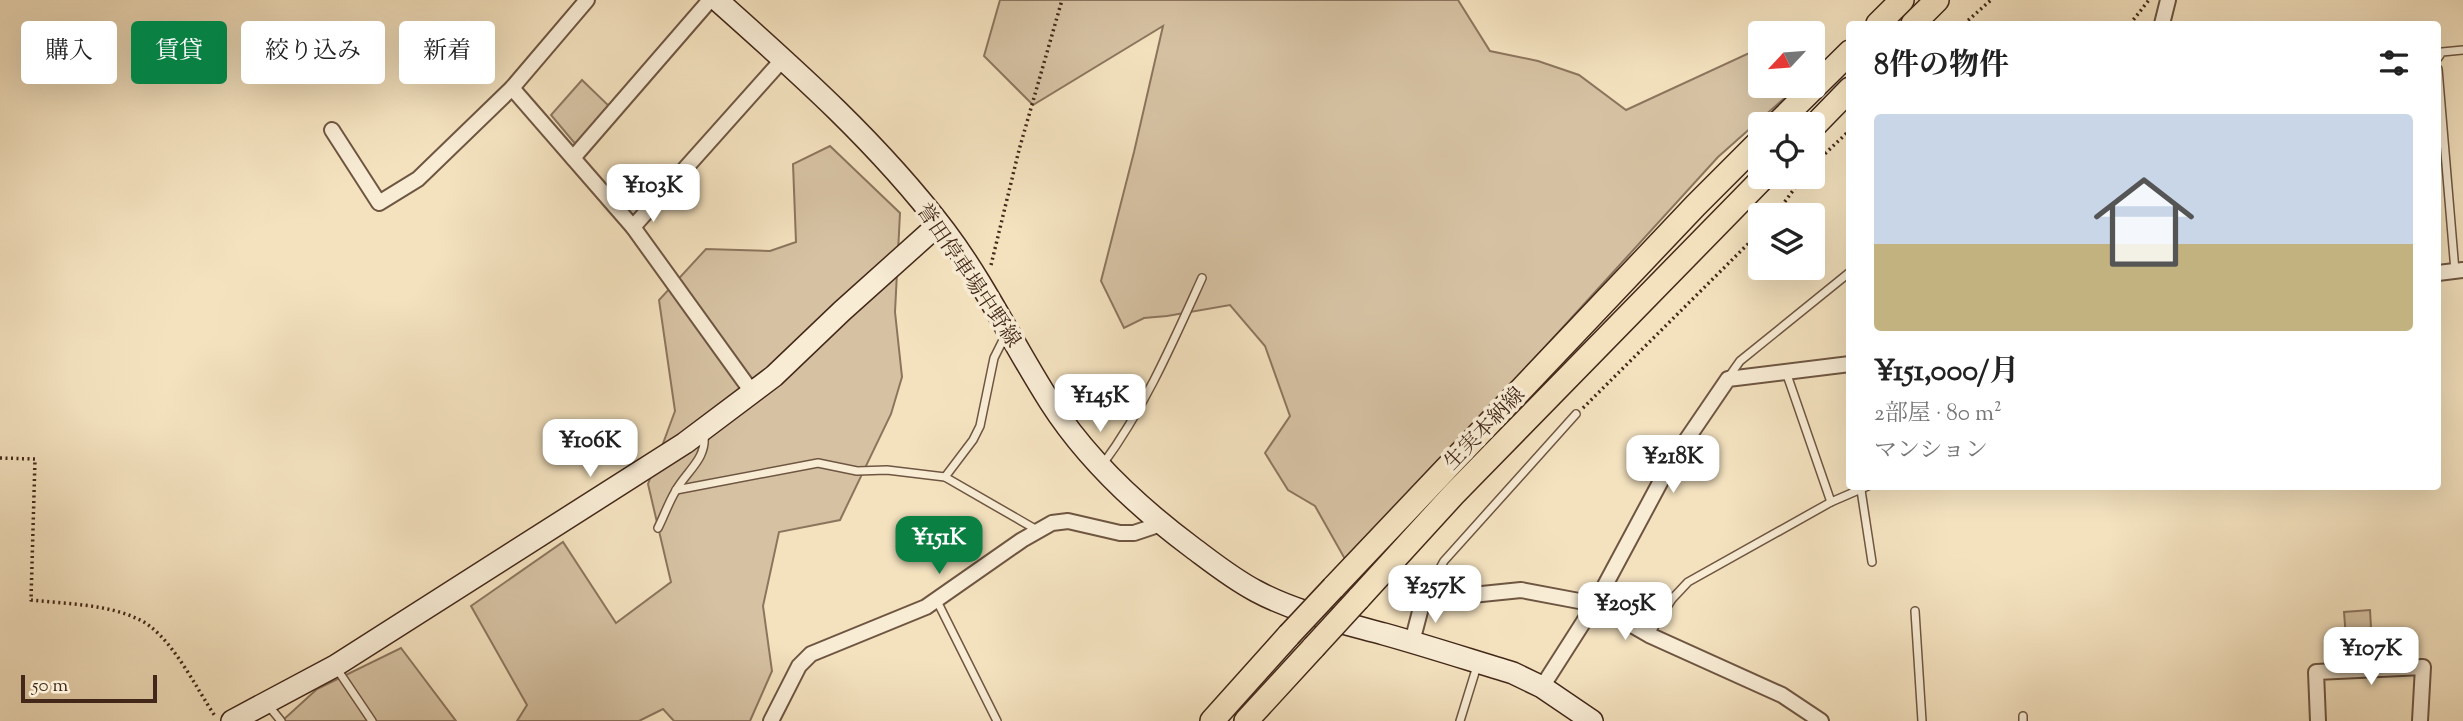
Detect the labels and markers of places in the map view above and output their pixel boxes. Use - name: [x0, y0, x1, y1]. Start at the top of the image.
- pin: ¥103K: [604, 164, 702, 224]
- pin: ¥145K: [1051, 374, 1149, 434]
- pin: ¥106K: [541, 420, 639, 479]
- pin: ¥218K: [1624, 435, 1722, 495]
- pin: ¥151K: [890, 516, 988, 576]
- pin: ¥257K: [1386, 566, 1484, 625]
- pin: ¥205K: [1576, 582, 1674, 642]
- pin: ¥107K: [2322, 628, 2420, 687]

